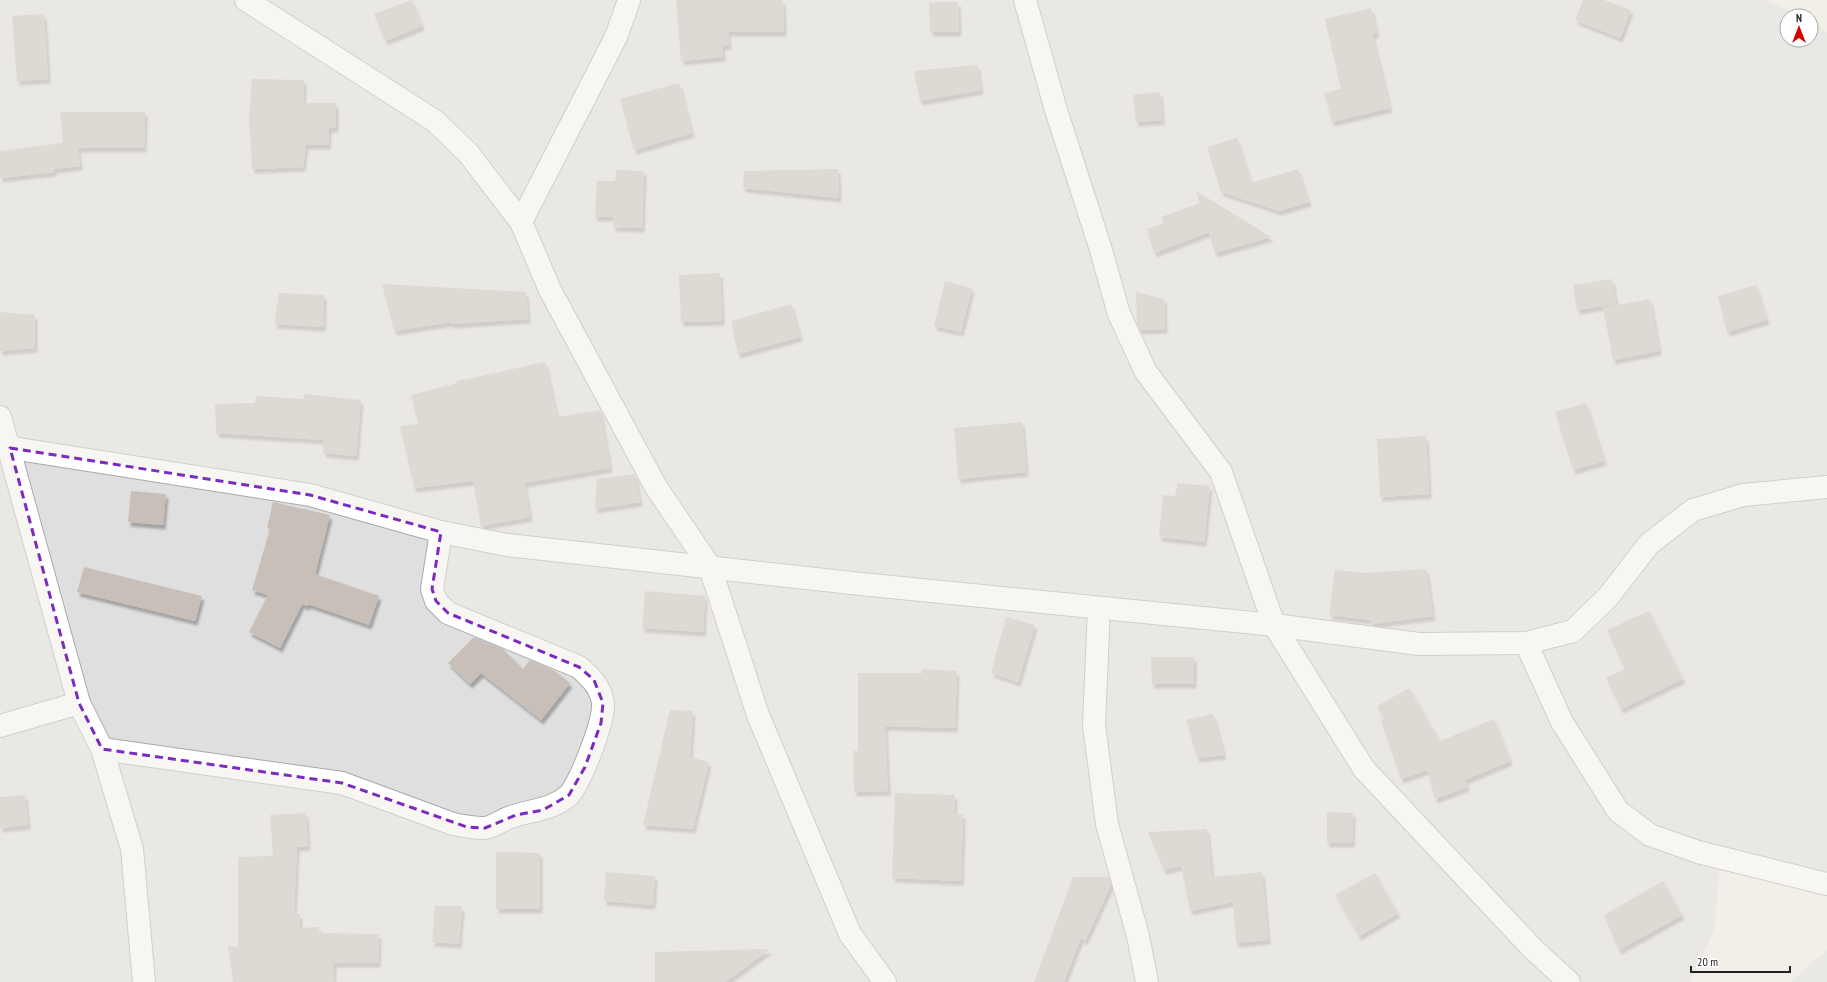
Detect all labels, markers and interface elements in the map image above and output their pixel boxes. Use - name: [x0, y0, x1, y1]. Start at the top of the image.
- north arrow: [1779, 8, 1819, 48]
- text: N: [1796, 11, 1802, 25]
- scale bar: [1691, 948, 1790, 974]
- text: 20 m: [1697, 954, 1718, 969]

